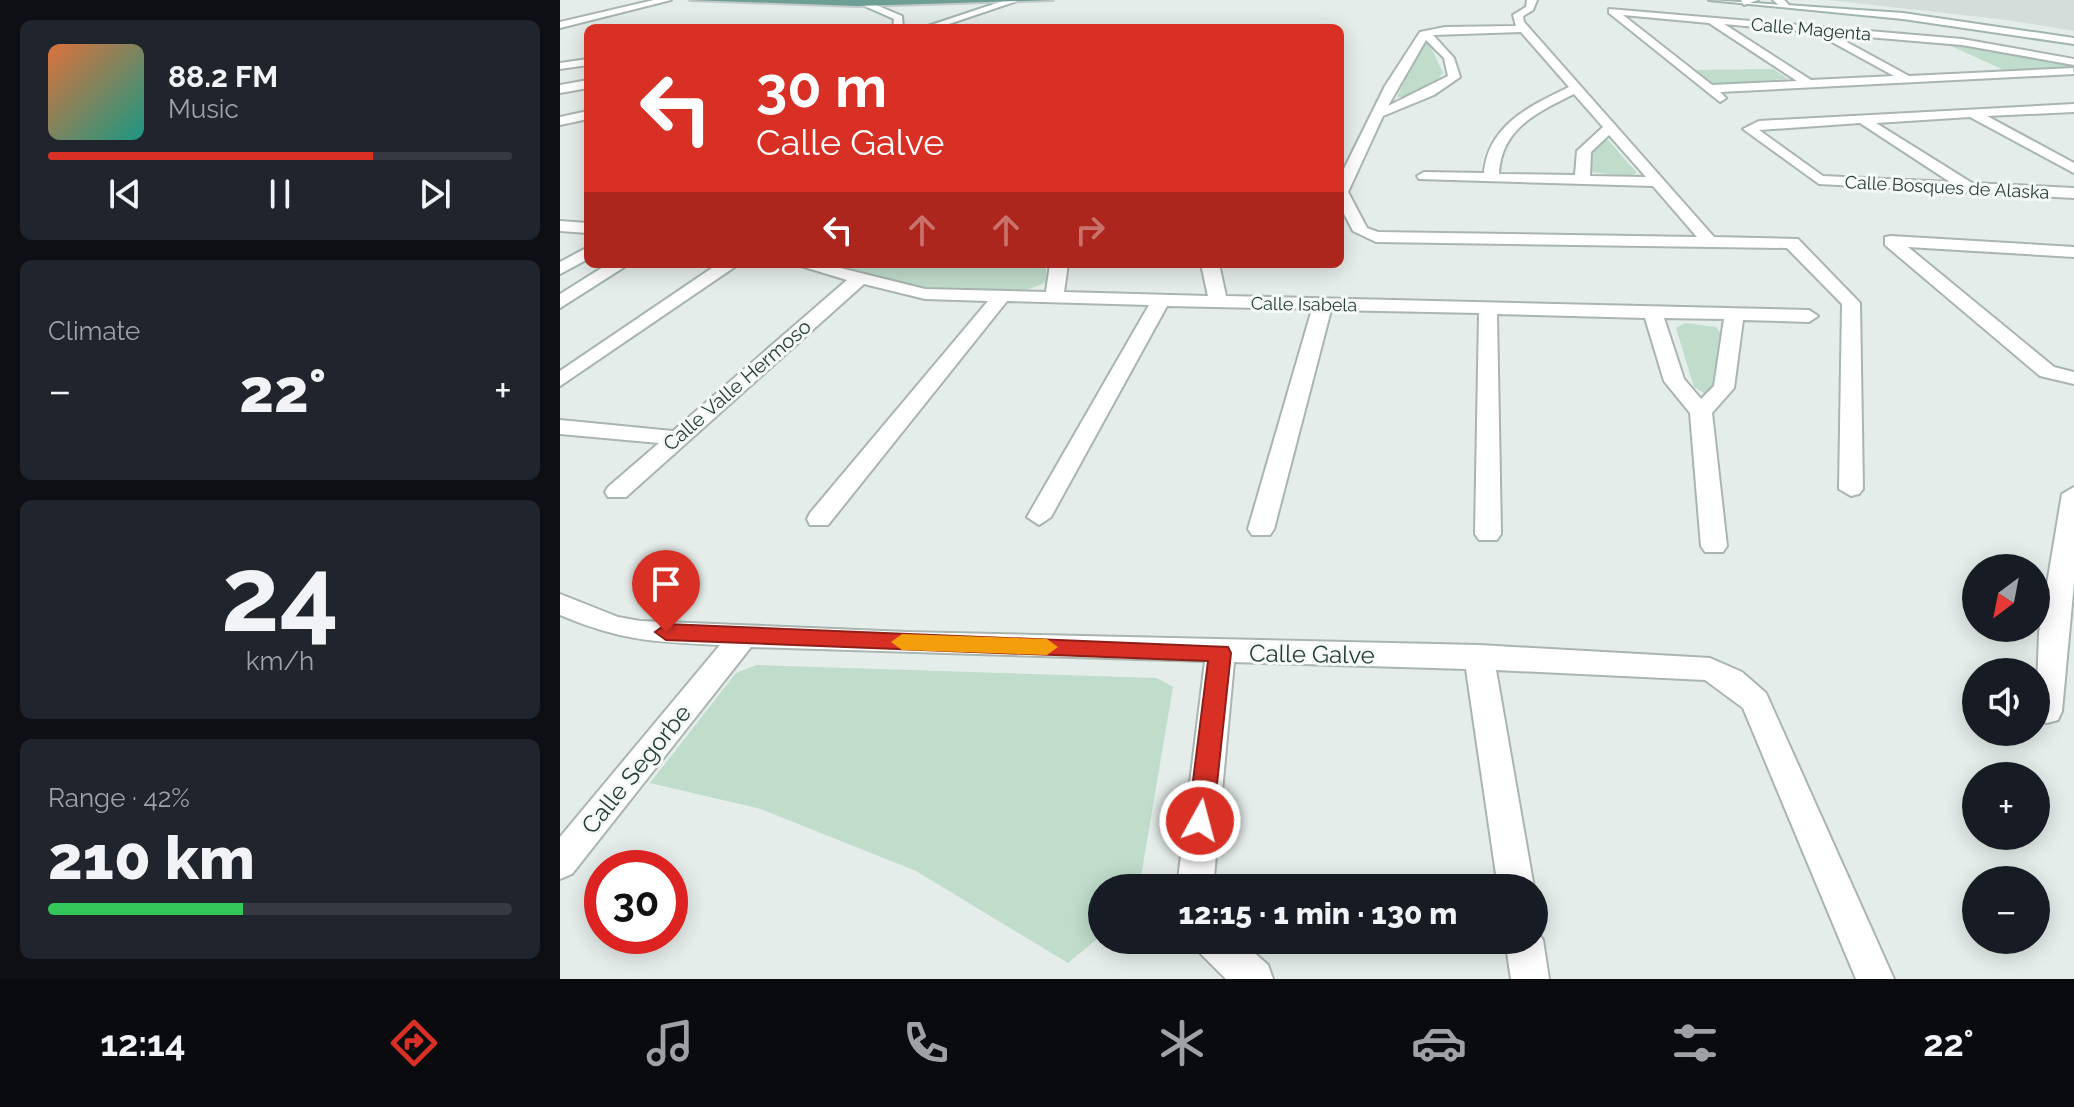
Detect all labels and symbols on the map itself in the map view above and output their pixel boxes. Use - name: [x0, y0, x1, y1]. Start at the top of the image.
- street label: Calle Magenta: [1750, 13, 1872, 45]
- street label: Calle Bosques de Alaska: [1844, 171, 2050, 203]
- street label: Calle Isabela: [1251, 293, 1357, 315]
- street label: Calle Valle Hermoso: [658, 314, 816, 456]
- pin: [632, 550, 700, 632]
- north arrow: [1962, 554, 2050, 642]
- street label: Calle Galve: [1249, 638, 1375, 670]
- street label: Calle Segorbe: [575, 699, 697, 839]
- position arrow: [1158, 779, 1242, 863]
- speed limit sign: 30: [584, 850, 688, 954]

